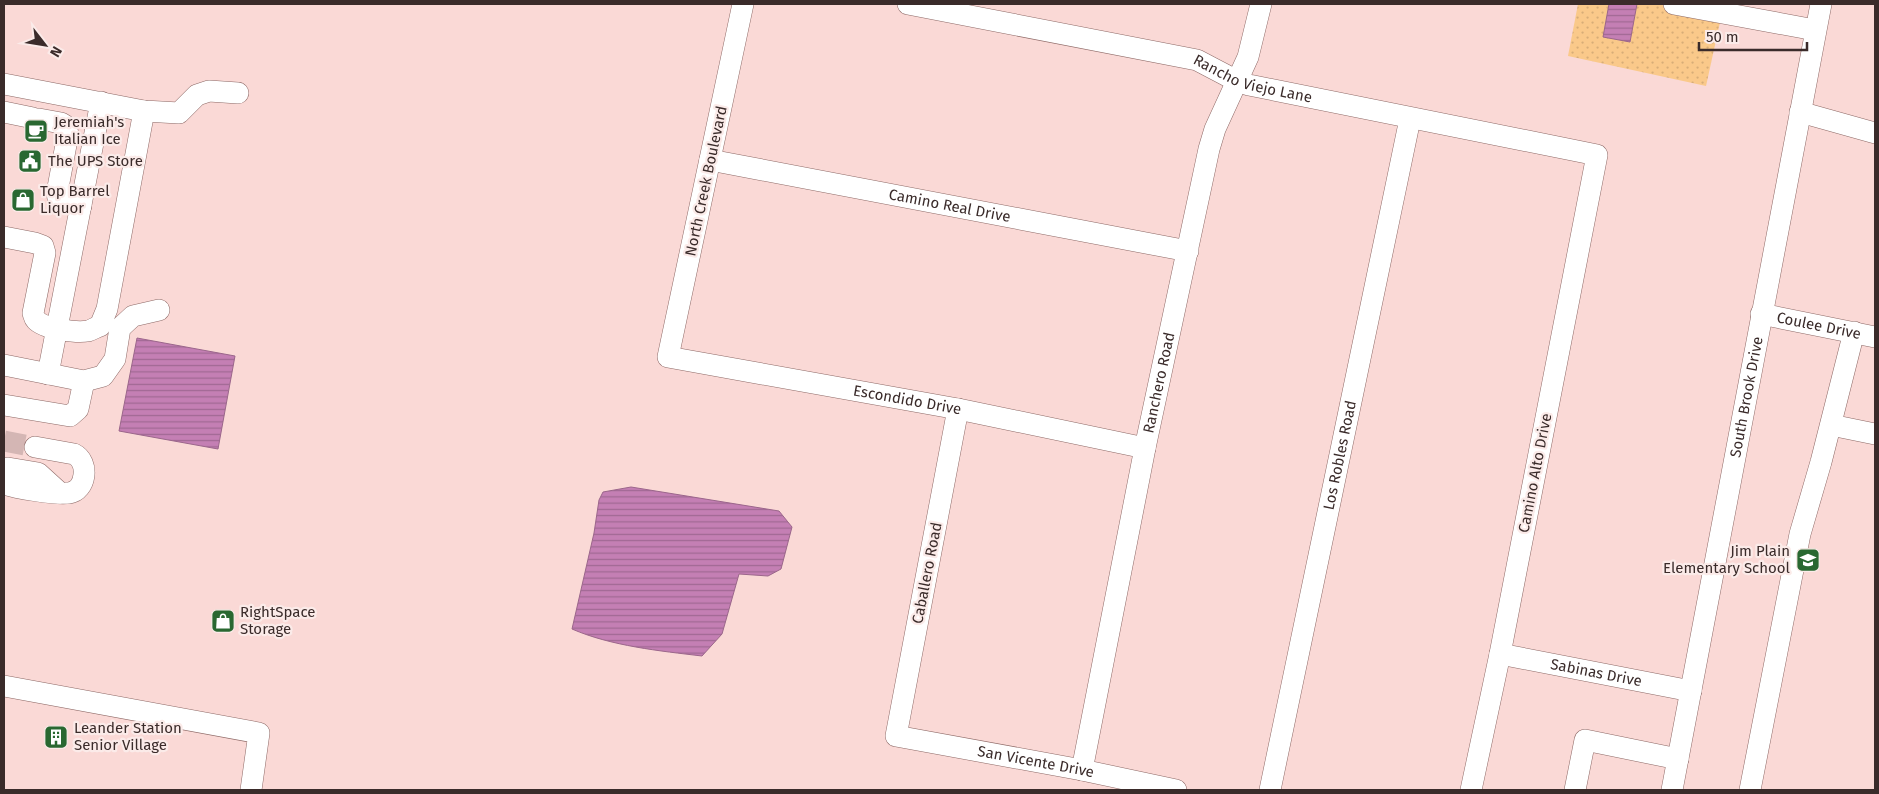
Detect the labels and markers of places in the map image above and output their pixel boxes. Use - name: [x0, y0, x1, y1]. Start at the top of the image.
- place label: Jeremiah's Italian Ice: [54, 113, 124, 148]
- cafe icon: Jeremiah's Italian Ice: [23, 118, 49, 144]
- public building icon: The UPS Store: [17, 148, 43, 174]
- place label: The UPS Store: [48, 152, 143, 170]
- place label: Top Barrel Liquor: [40, 182, 110, 217]
- shop icon: Top Barrel Liquor: [10, 187, 36, 213]
- place label: Jim Plain Elementary School: [1663, 542, 1791, 577]
- school or university icon: Jim Plain Elementary School: [1795, 547, 1821, 573]
- place label: RightSpace Storage: [240, 603, 315, 638]
- shop icon: RightSpace Storage: [210, 608, 236, 634]
- place label: Leander Station Senior Village: [74, 719, 182, 754]
- building icon: Leander Station Senior Village: [43, 724, 69, 750]

